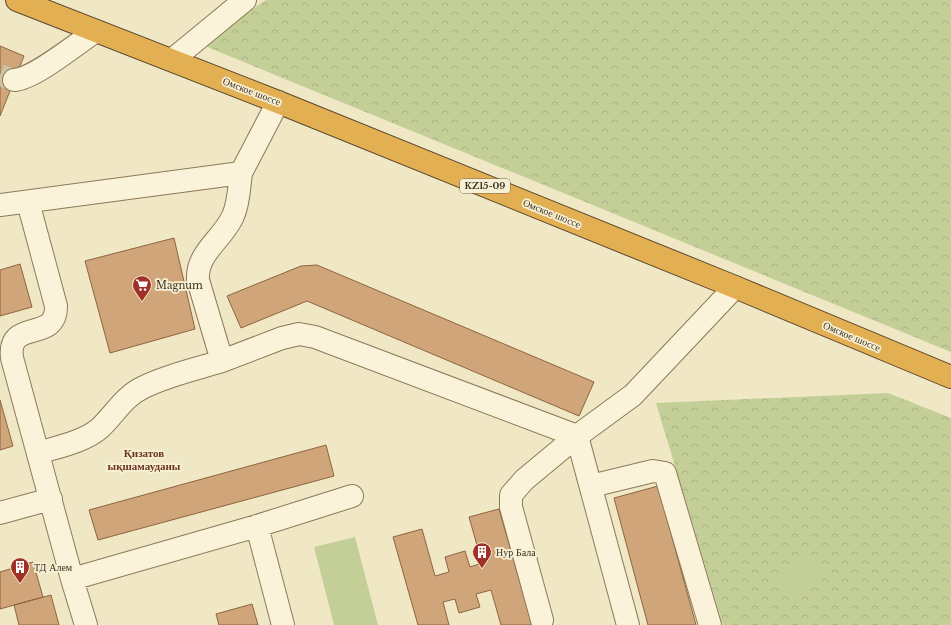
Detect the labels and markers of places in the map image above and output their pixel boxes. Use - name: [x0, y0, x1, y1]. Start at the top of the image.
- supermarket icon: Magnum: [131, 274, 153, 302]
- place label: Magnum: [156, 279, 203, 292]
- building icon: Нур Бала: [471, 541, 493, 569]
- place label: Нур Бала: [496, 546, 536, 559]
- building icon: ТД Алем: [9, 556, 31, 584]
- place label: ТД Алем: [34, 561, 73, 574]

